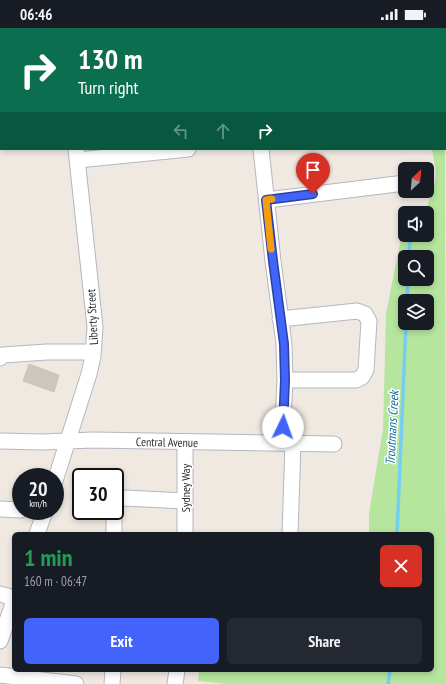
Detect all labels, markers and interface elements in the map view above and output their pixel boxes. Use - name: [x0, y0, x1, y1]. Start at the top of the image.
- text: 06:46: [20, 5, 52, 24]
- text: 130 m: [78, 40, 142, 77]
- icon: right: [12, 44, 64, 96]
- text: Turn right: [78, 76, 138, 99]
- icon: left: [170, 120, 192, 142]
- icon: ahead: [212, 120, 234, 142]
- icon: right: [254, 120, 276, 142]
- pin: [296, 153, 330, 194]
- icon: arrive: [302, 159, 324, 181]
- north arrow: [398, 162, 434, 198]
- map controls: [398, 162, 434, 330]
- button: sound: [398, 206, 434, 242]
- button: search: [398, 250, 434, 286]
- street label: Liberty Street: [83, 288, 101, 345]
- button: layers: [398, 294, 434, 330]
- water label: Troutmans Creek: [382, 388, 403, 466]
- position arrow: [262, 406, 304, 448]
- street label: Central Avenue: [136, 434, 198, 450]
- street label: Sydney Way: [178, 463, 193, 512]
- speed limit sign: 30: [72, 468, 124, 520]
- text: 20: [28, 476, 48, 502]
- text: km/h: [29, 497, 47, 510]
- text: 1 min: [24, 542, 72, 573]
- button: close: [380, 545, 422, 587]
- text: 160 m · 06:47: [24, 573, 87, 590]
- button: Exit: [24, 618, 219, 664]
- button: Share: [227, 618, 422, 664]

